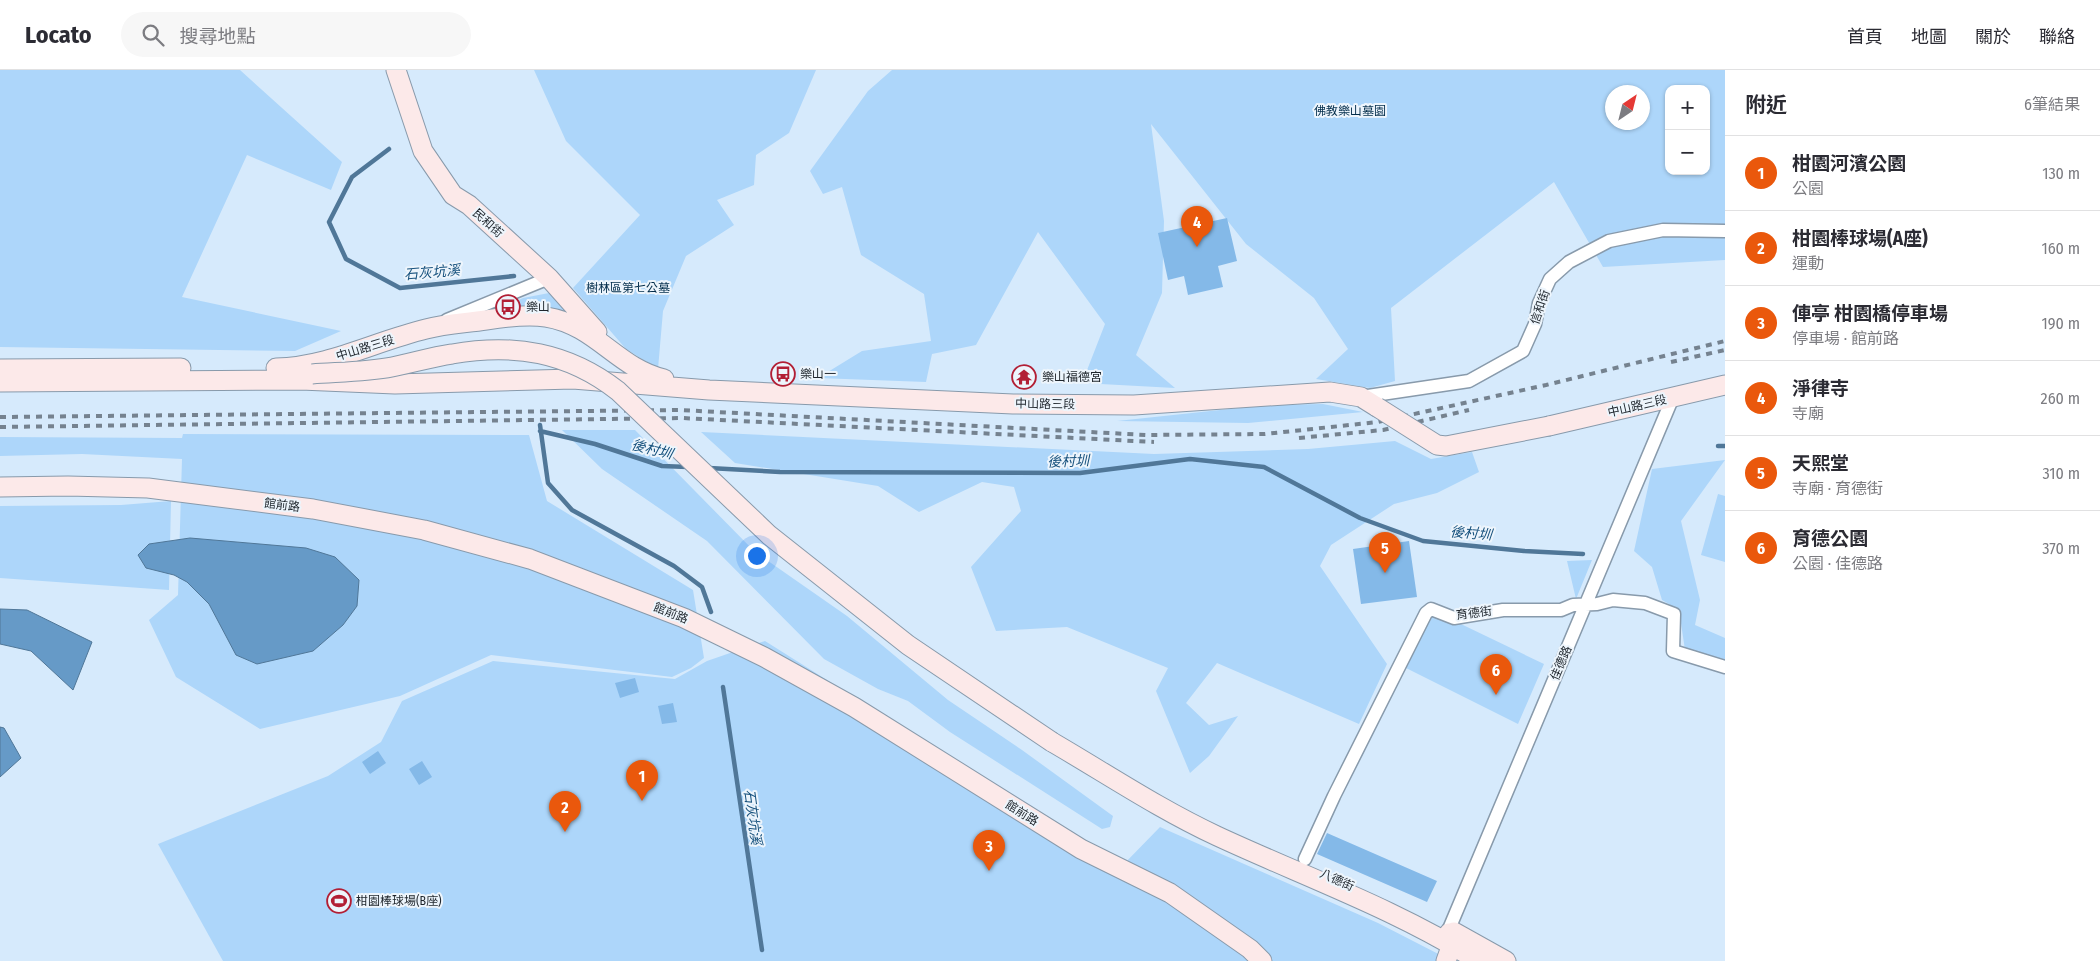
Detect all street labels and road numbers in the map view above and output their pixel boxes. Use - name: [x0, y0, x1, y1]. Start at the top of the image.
- street label: 民和街: [470, 206, 506, 240]
- street label: 信和街: [1528, 288, 1552, 326]
- street label: 中山路三段: [334, 333, 396, 363]
- street label: 中山路三段: [1606, 392, 1668, 420]
- street label: 中山路三段: [1015, 396, 1075, 412]
- street label: 館前路: [263, 496, 301, 514]
- street label: 館前路: [652, 600, 690, 626]
- street label: 育德街: [1455, 604, 1493, 622]
- street label: 佳德路: [1548, 644, 1574, 682]
- street label: 館前路: [1003, 798, 1041, 828]
- street label: 八德街: [1318, 866, 1356, 894]

